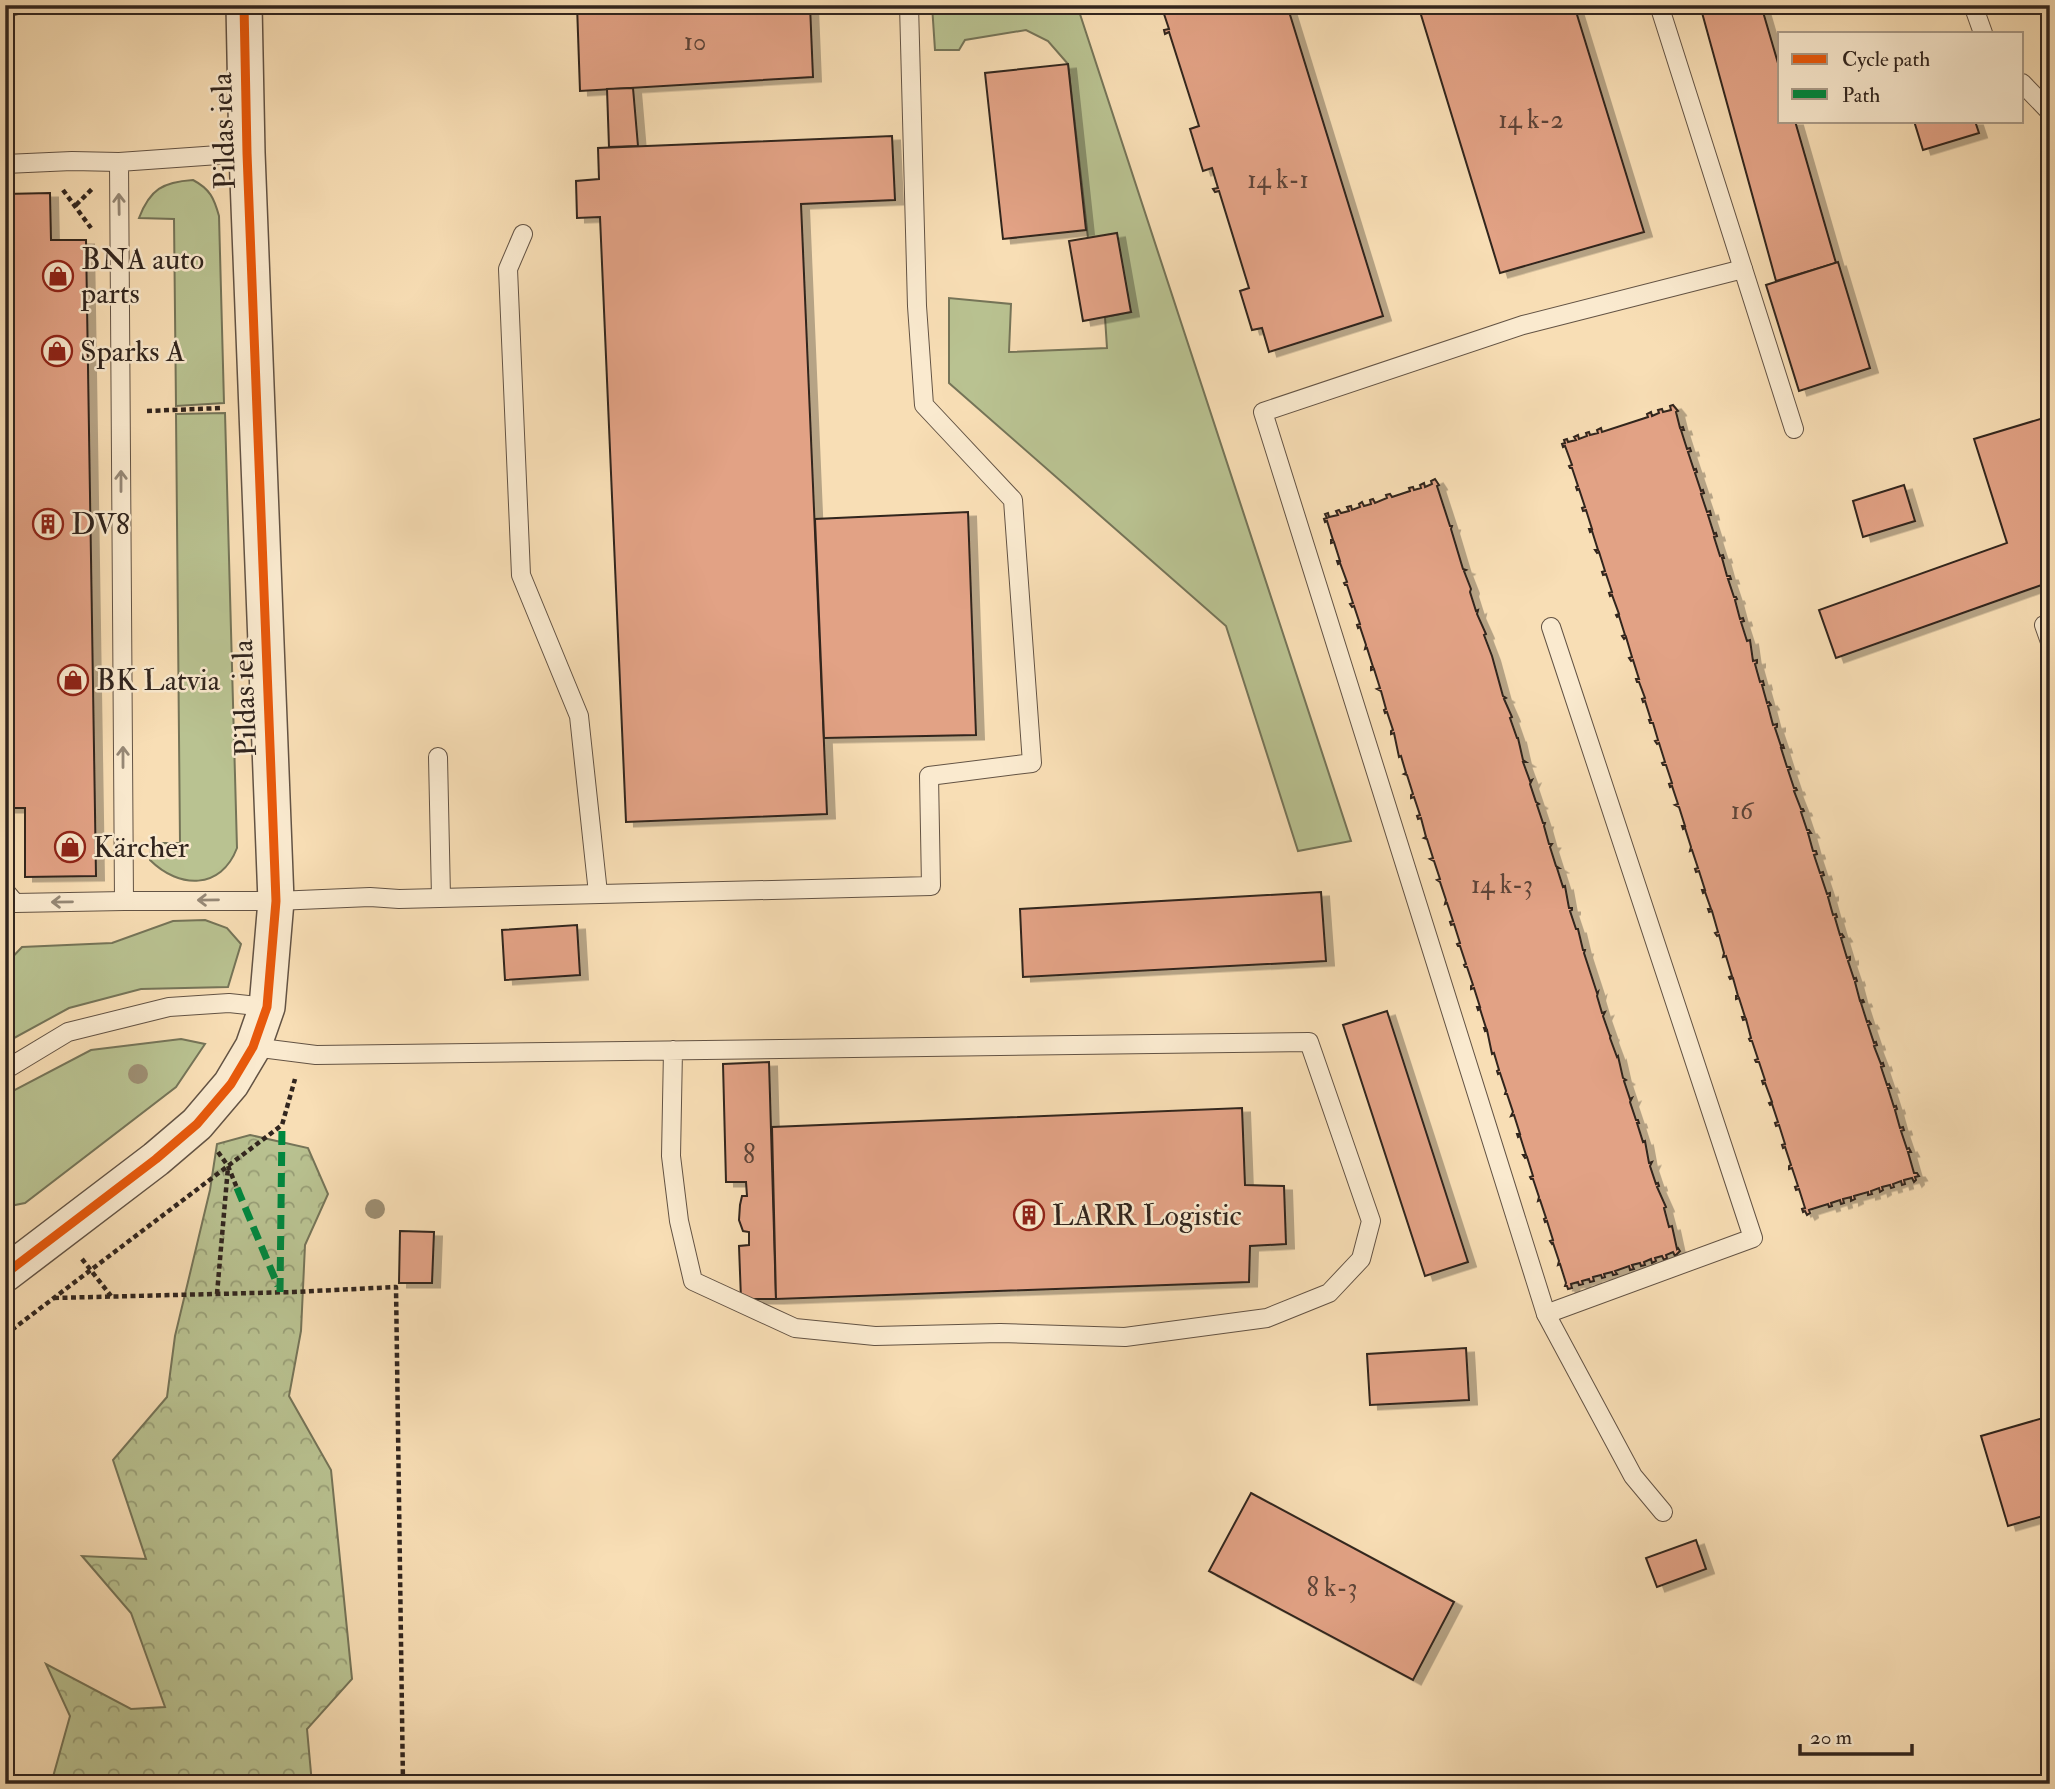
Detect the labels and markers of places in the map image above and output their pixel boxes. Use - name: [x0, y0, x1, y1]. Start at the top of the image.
- place label: BNA auto parts: [80, 241, 204, 312]
- shop icon: BNA auto parts: [41, 259, 75, 293]
- place label: Sparks A: [80, 333, 185, 370]
- shop icon: Sparks A: [40, 334, 74, 368]
- place label: DV8: [71, 506, 130, 543]
- building icon: DV8: [31, 507, 65, 541]
- place label: BK Latvia: [96, 662, 221, 699]
- shop icon: BK Latvia: [56, 663, 90, 697]
- place label: Kärcher: [93, 829, 189, 866]
- shop icon: Kärcher: [53, 830, 87, 864]
- place label: LARR Logistic: [1052, 1197, 1242, 1234]
- building icon: LARR Logistic: [1012, 1198, 1046, 1232]

